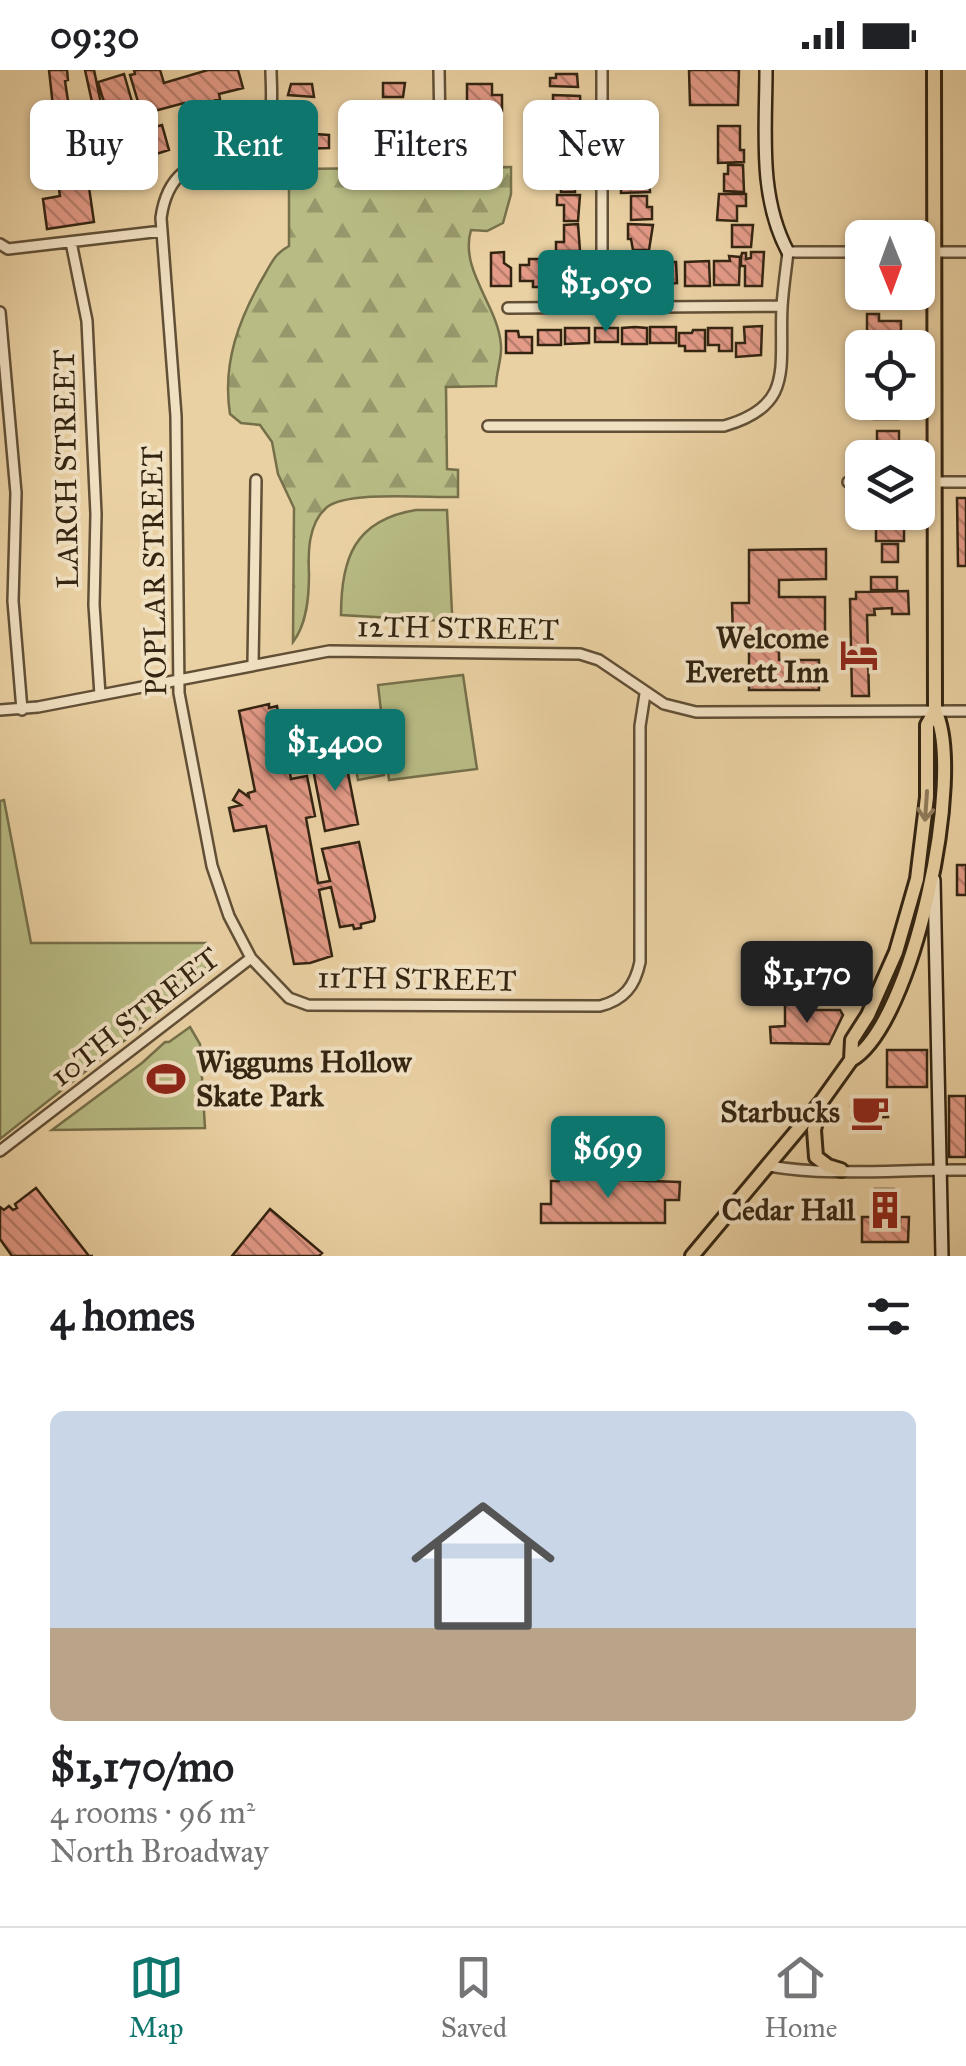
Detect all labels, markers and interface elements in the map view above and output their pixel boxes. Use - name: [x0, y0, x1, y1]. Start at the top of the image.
- text: 09:30: [50, 12, 139, 58]
- chip: Buy: [30, 100, 158, 190]
- chip: Rent: [178, 100, 318, 190]
- chip: Filters: [338, 100, 503, 190]
- chip: New: [523, 100, 659, 190]
- north arrow: [845, 220, 935, 310]
- map controls: [845, 220, 935, 530]
- pin: $1,050: [525, 250, 687, 335]
- text: $1,050: [560, 263, 652, 302]
- button: locate: [845, 330, 935, 420]
- street label: LARCH STREET: [46, 349, 86, 589]
- button: layers: [845, 440, 935, 530]
- street label: POPLAR STREET: [134, 446, 174, 696]
- street label: 12TH STREET: [357, 608, 559, 648]
- place label: Welcome Everett Inn: [685, 620, 830, 690]
- hotel icon: Welcome Everett Inn: [838, 634, 880, 676]
- pin: $1,400: [254, 709, 416, 794]
- text: $1,400: [287, 722, 383, 761]
- one-way arrow: [916, 789, 935, 822]
- street label: 10TH STREET: [43, 940, 227, 1094]
- pin: $1,170: [726, 941, 888, 1026]
- text: $1,170: [763, 954, 851, 993]
- street label: 11TH STREET: [317, 959, 517, 999]
- place label: Wiggums Hollow Skate Park: [196, 1044, 413, 1114]
- sports icon: Wiggums Hollow Skate Park: [145, 1058, 187, 1100]
- cafe icon: Starbucks: [849, 1091, 891, 1133]
- place label: Starbucks: [720, 1094, 840, 1130]
- pin: $699: [549, 1116, 667, 1201]
- text: $699: [573, 1129, 643, 1168]
- building icon: Cedar Hall: [864, 1189, 906, 1231]
- place label: Cedar Hall: [722, 1192, 856, 1228]
- icon: filters: [861, 1289, 916, 1344]
- text: 4 homes: [50, 1290, 195, 1342]
- icon: home: [393, 1476, 573, 1656]
- text: $1,170/mo: [50, 1741, 234, 1793]
- text: 4 rooms · 96 m²: [50, 1793, 255, 1832]
- text: North Broadway: [50, 1832, 269, 1871]
- tab: Map: [129, 1950, 184, 2045]
- tab: Saved: [441, 1950, 507, 2045]
- tab: Home: [764, 1950, 837, 2045]

